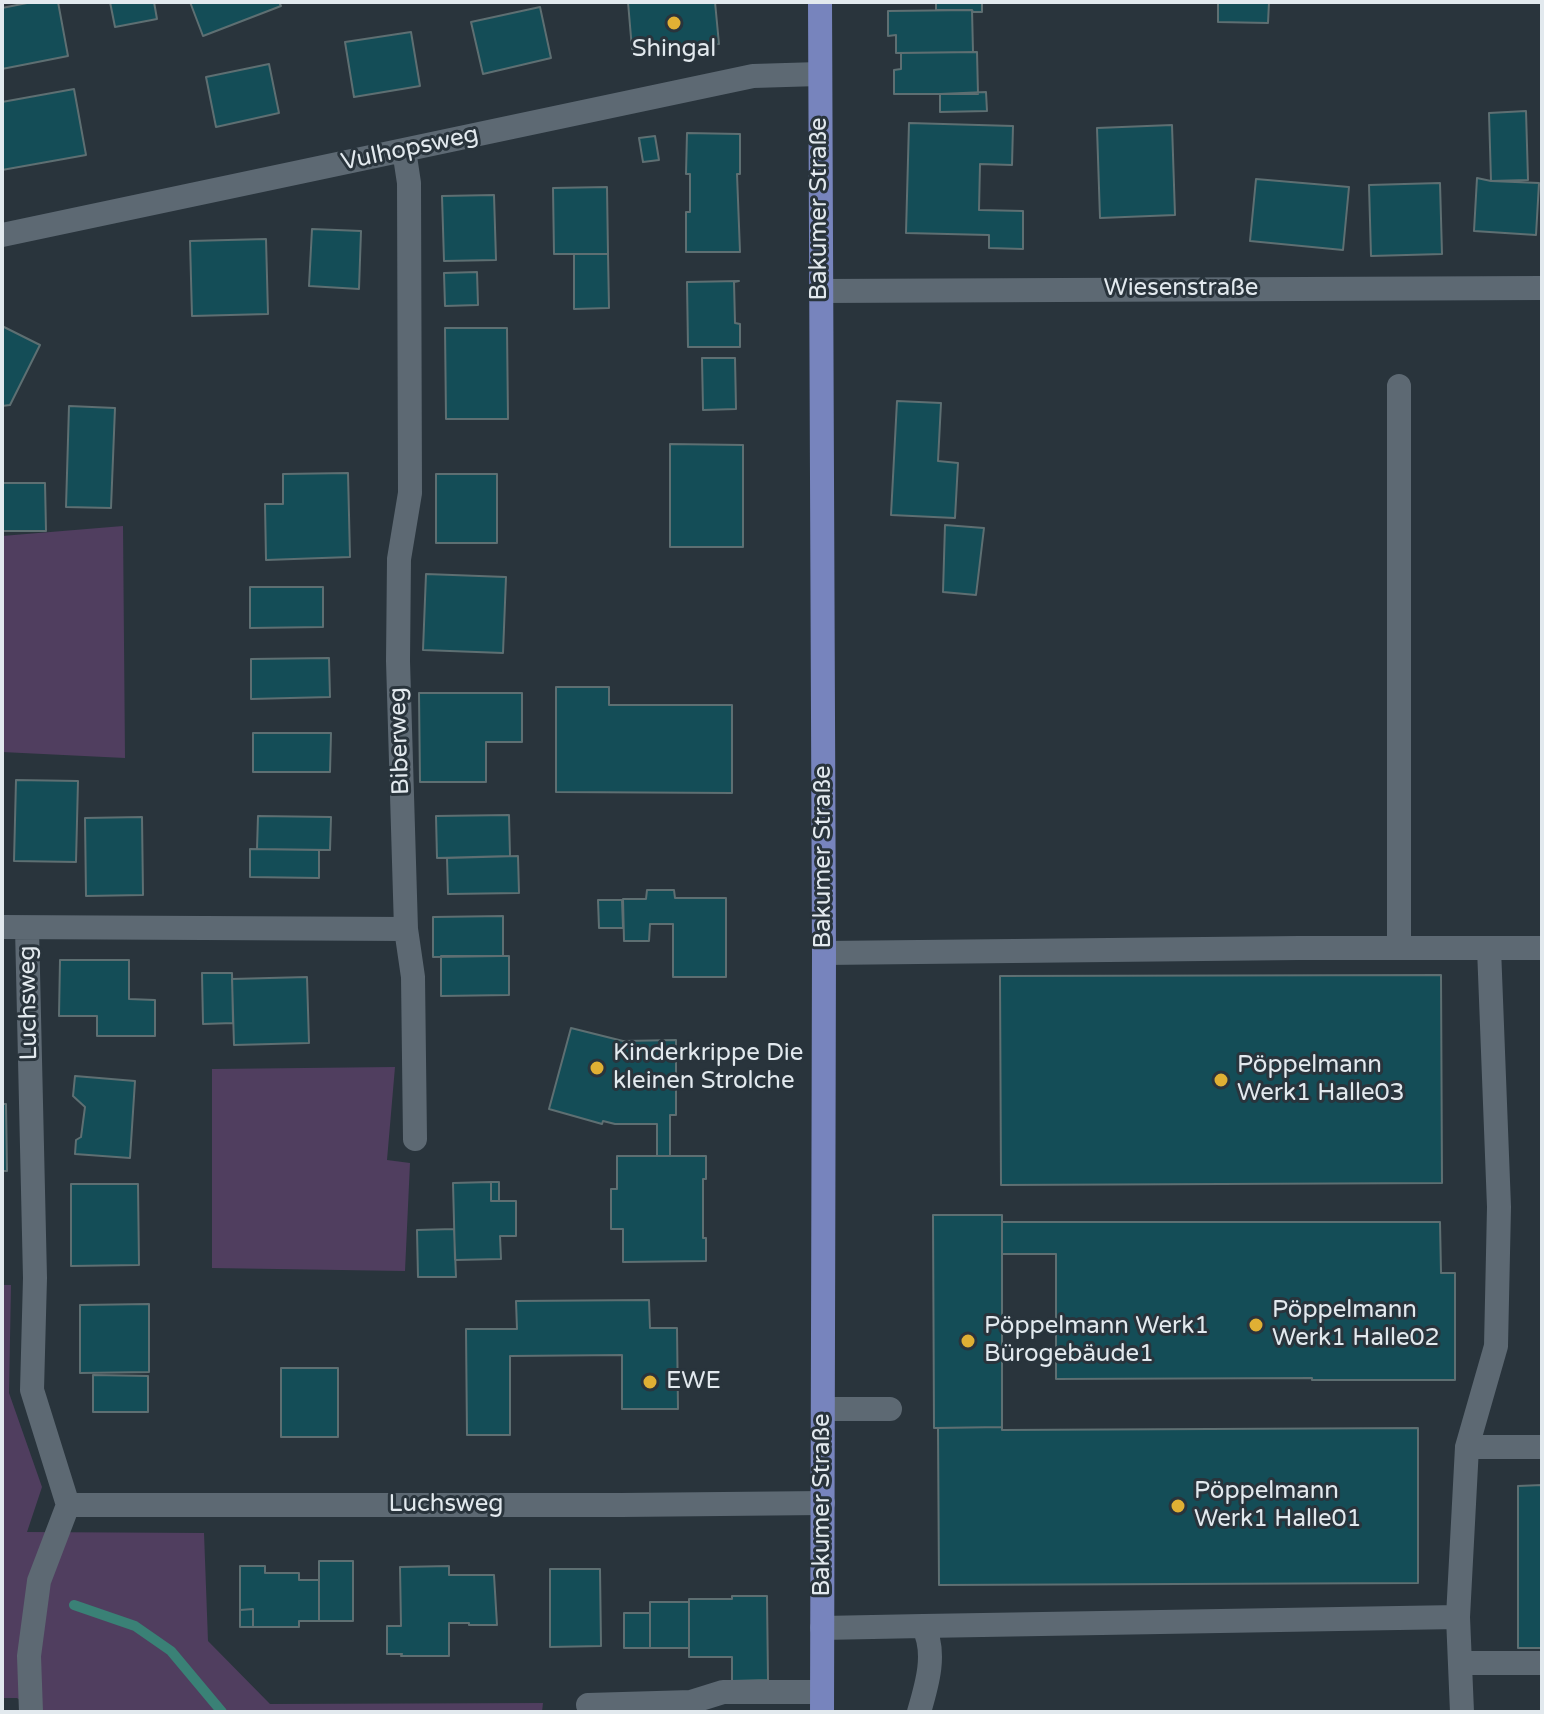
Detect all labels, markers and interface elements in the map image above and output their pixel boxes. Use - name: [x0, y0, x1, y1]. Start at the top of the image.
- marker: Shingal: [665, 14, 683, 32]
- place label: Shingal: [632, 36, 716, 64]
- street label: Bakumer Straße: [806, 117, 834, 301]
- street label: Vulhopsweg: [339, 120, 481, 178]
- street label: Wiesenstraße: [1104, 275, 1258, 303]
- street label: Biberweg: [384, 687, 416, 795]
- street label: Bakumer Straße: [810, 765, 838, 949]
- street label: Luchsweg: [14, 945, 44, 1061]
- place label: Kinderkrippe Die kleinen Strolche: [613, 1040, 803, 1096]
- place label: Pöppelmann Werk1 Halle03: [1237, 1052, 1405, 1108]
- marker: Kinderkrippe Die kleinen Strolche: [588, 1059, 606, 1077]
- marker: Pöppelmann Werk1 Halle03: [1212, 1071, 1230, 1089]
- place label: Pöppelmann Werk1 Halle02: [1272, 1297, 1440, 1353]
- place label: Pöppelmann Werk1 Bürogebäude1: [984, 1313, 1209, 1369]
- marker: Pöppelmann Werk1 Halle02: [1247, 1316, 1265, 1334]
- marker: Pöppelmann Werk1 Bürogebäude1: [959, 1332, 977, 1350]
- place label: EWE: [666, 1368, 721, 1396]
- marker: EWE: [641, 1373, 659, 1391]
- street label: Bakumer Straße: [809, 1413, 837, 1597]
- place label: Pöppelmann Werk1 Halle01: [1194, 1478, 1362, 1534]
- street label: Luchsweg: [389, 1491, 503, 1519]
- marker: Pöppelmann Werk1 Halle01: [1169, 1497, 1187, 1515]

